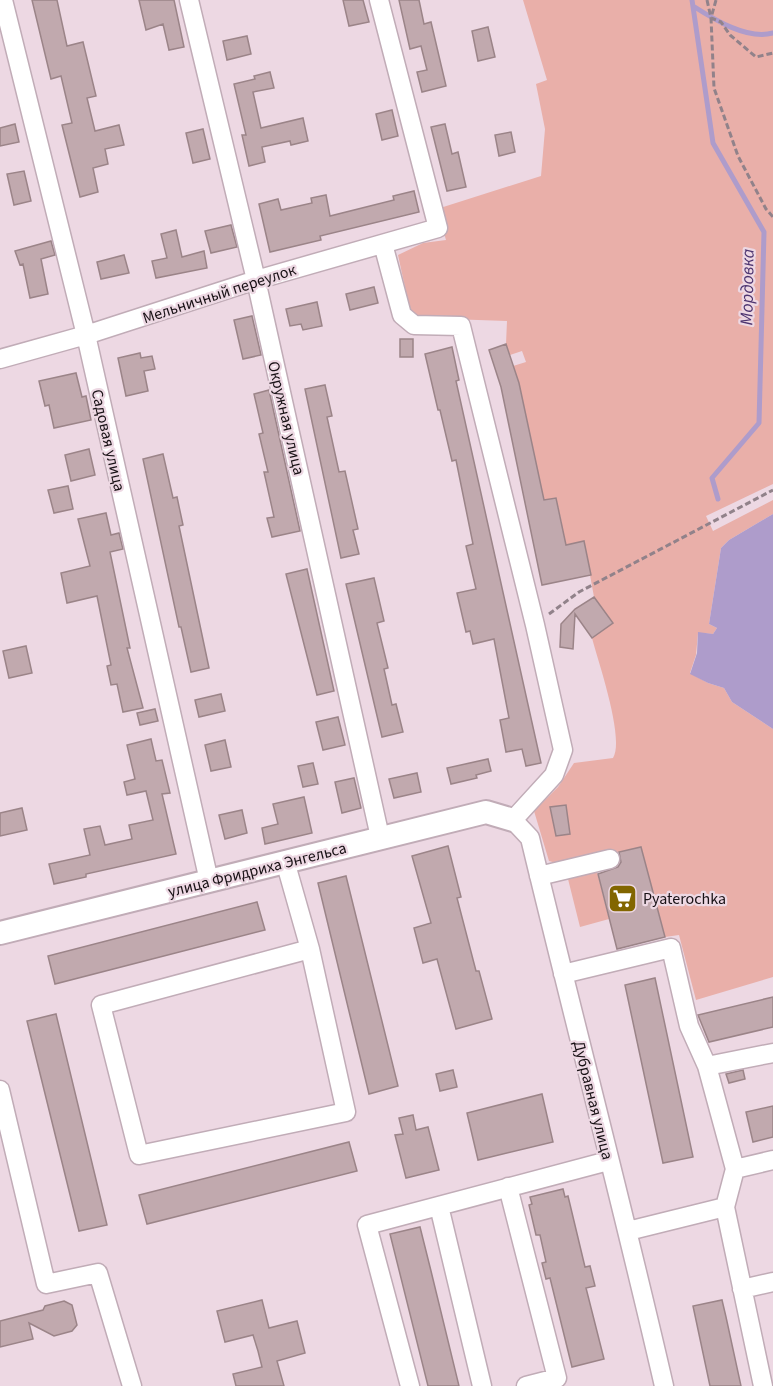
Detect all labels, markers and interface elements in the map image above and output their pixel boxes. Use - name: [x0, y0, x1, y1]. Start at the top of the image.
- water label: Мордовка: [734, 248, 761, 326]
- street label: Мельничный переулок: [140, 259, 299, 329]
- street label: Окружная улица: [262, 359, 310, 477]
- street label: Садовая улица: [86, 387, 130, 493]
- street label: улица Фридриха Энгельса: [166, 837, 349, 903]
- supermarket icon: Pyaterochka: [606, 882, 638, 914]
- place label: Pyaterochka: [643, 888, 726, 910]
- street label: Дубравная улица: [568, 1038, 618, 1162]

